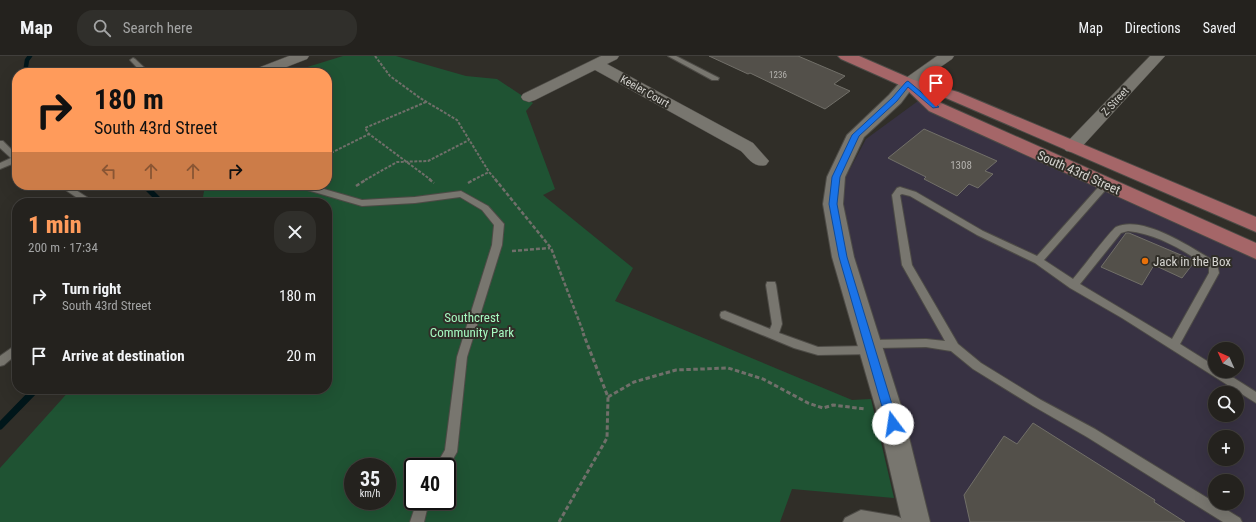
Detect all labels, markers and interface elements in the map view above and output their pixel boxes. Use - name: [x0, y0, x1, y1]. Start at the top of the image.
- search box: [77, 10, 357, 46]
- text: Map: [20, 16, 53, 39]
- icon: search: [91, 17, 113, 39]
- text: Search here: [123, 19, 193, 37]
- text: Map: [1079, 20, 1103, 36]
- text: Directions: [1125, 20, 1181, 36]
- text: Saved: [1203, 20, 1236, 36]
- pin: [919, 66, 953, 107]
- house number: 1236: [769, 70, 787, 80]
- icon: arrive: [925, 72, 947, 94]
- street label: Keeler Court: [618, 73, 671, 110]
- text: 180 m: [94, 83, 164, 116]
- icon: right: [28, 84, 80, 136]
- street label: Z Street: [1099, 84, 1132, 118]
- text: South 43rd Street: [94, 117, 218, 138]
- street label: South 43rd Street: [1035, 147, 1123, 198]
- house number: 1308: [950, 159, 972, 172]
- icon: left: [98, 160, 120, 182]
- icon: ahead: [140, 160, 162, 182]
- icon: ahead: [182, 160, 204, 182]
- icon: right: [224, 160, 246, 182]
- text: 1 min: [28, 211, 82, 239]
- button: close: [274, 211, 316, 253]
- text: 200 m · 17:34: [28, 240, 98, 255]
- place label: Jack in the Box: [1153, 254, 1231, 269]
- marker: Jack in the Box: [1140, 256, 1150, 266]
- text: Turn right: [62, 280, 121, 298]
- icon: right: [28, 285, 50, 307]
- text: 180 m: [279, 287, 316, 305]
- text: South 43rd Street: [62, 298, 151, 313]
- park label: Southcrest Community Park: [430, 310, 514, 340]
- north arrow: [1208, 342, 1244, 378]
- map controls: [1208, 342, 1244, 510]
- icon: arrive: [28, 345, 50, 367]
- text: Arrive at destination: [62, 347, 185, 365]
- text: 20 m: [286, 347, 316, 365]
- button: search: [1208, 386, 1244, 422]
- position arrow: [872, 403, 914, 445]
- button: +: [1208, 430, 1244, 466]
- speed limit sign: 40: [404, 458, 456, 510]
- text: 35: [360, 467, 380, 491]
- button: −: [1208, 474, 1244, 510]
- text: km/h: [360, 488, 380, 499]

